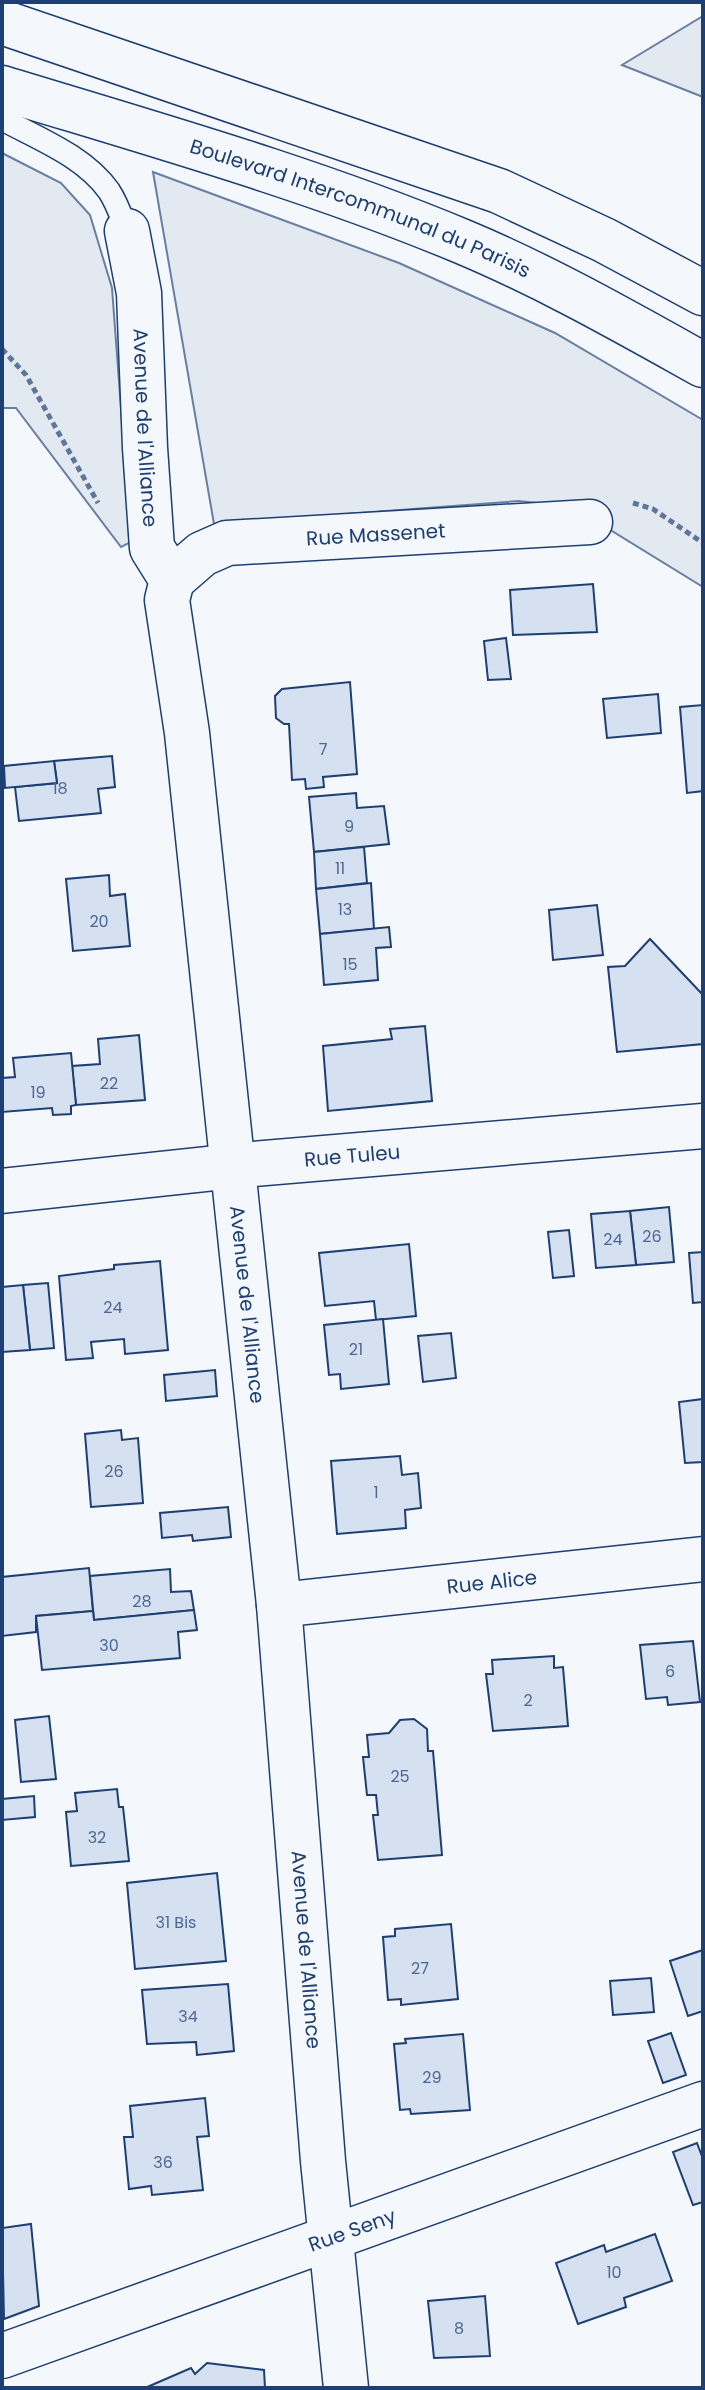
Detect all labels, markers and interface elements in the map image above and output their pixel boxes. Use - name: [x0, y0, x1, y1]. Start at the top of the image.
- street label: Boulevard Intercommunal du Parisis: [186, 132, 535, 284]
- street label: Avenue de l'Alliance: [126, 328, 164, 528]
- street label: Rue Massenet: [305, 516, 446, 552]
- house number: 7: [319, 738, 328, 761]
- house number: 18: [52, 777, 68, 800]
- house number: 9: [344, 815, 354, 838]
- house number: 11: [335, 857, 345, 880]
- house number: 13: [338, 898, 352, 921]
- house number: 20: [89, 910, 109, 933]
- house number: 15: [342, 953, 358, 976]
- house number: 22: [100, 1072, 118, 1095]
- house number: 19: [30, 1081, 46, 1104]
- street label: Rue Tuleu: [303, 1138, 401, 1174]
- street label: Avenue de l'Alliance: [223, 1204, 272, 1405]
- house number: 26: [642, 1225, 662, 1248]
- house number: 24: [603, 1228, 623, 1251]
- house number: 24: [103, 1296, 123, 1319]
- house number: 21: [349, 1338, 363, 1361]
- house number: 26: [104, 1460, 124, 1483]
- house number: 1: [373, 1481, 379, 1504]
- street label: Rue Alice: [445, 1563, 538, 1601]
- house number: 28: [132, 1590, 152, 1613]
- house number: 30: [99, 1634, 119, 1657]
- house number: 6: [665, 1660, 675, 1683]
- house number: 2: [523, 1689, 533, 1712]
- house number: 25: [390, 1765, 410, 1788]
- house number: 32: [88, 1826, 106, 1849]
- street label: Avenue de l'Alliance: [284, 1849, 328, 2050]
- house number: 31 Bis: [156, 1911, 196, 1934]
- house number: 27: [411, 1957, 429, 1980]
- house number: 34: [178, 2005, 198, 2028]
- house number: 29: [422, 2066, 442, 2089]
- house number: 36: [153, 2151, 173, 2174]
- street label: Rue Seny: [305, 2202, 400, 2259]
- house number: 10: [606, 2261, 622, 2284]
- house number: 8: [454, 2317, 464, 2340]

